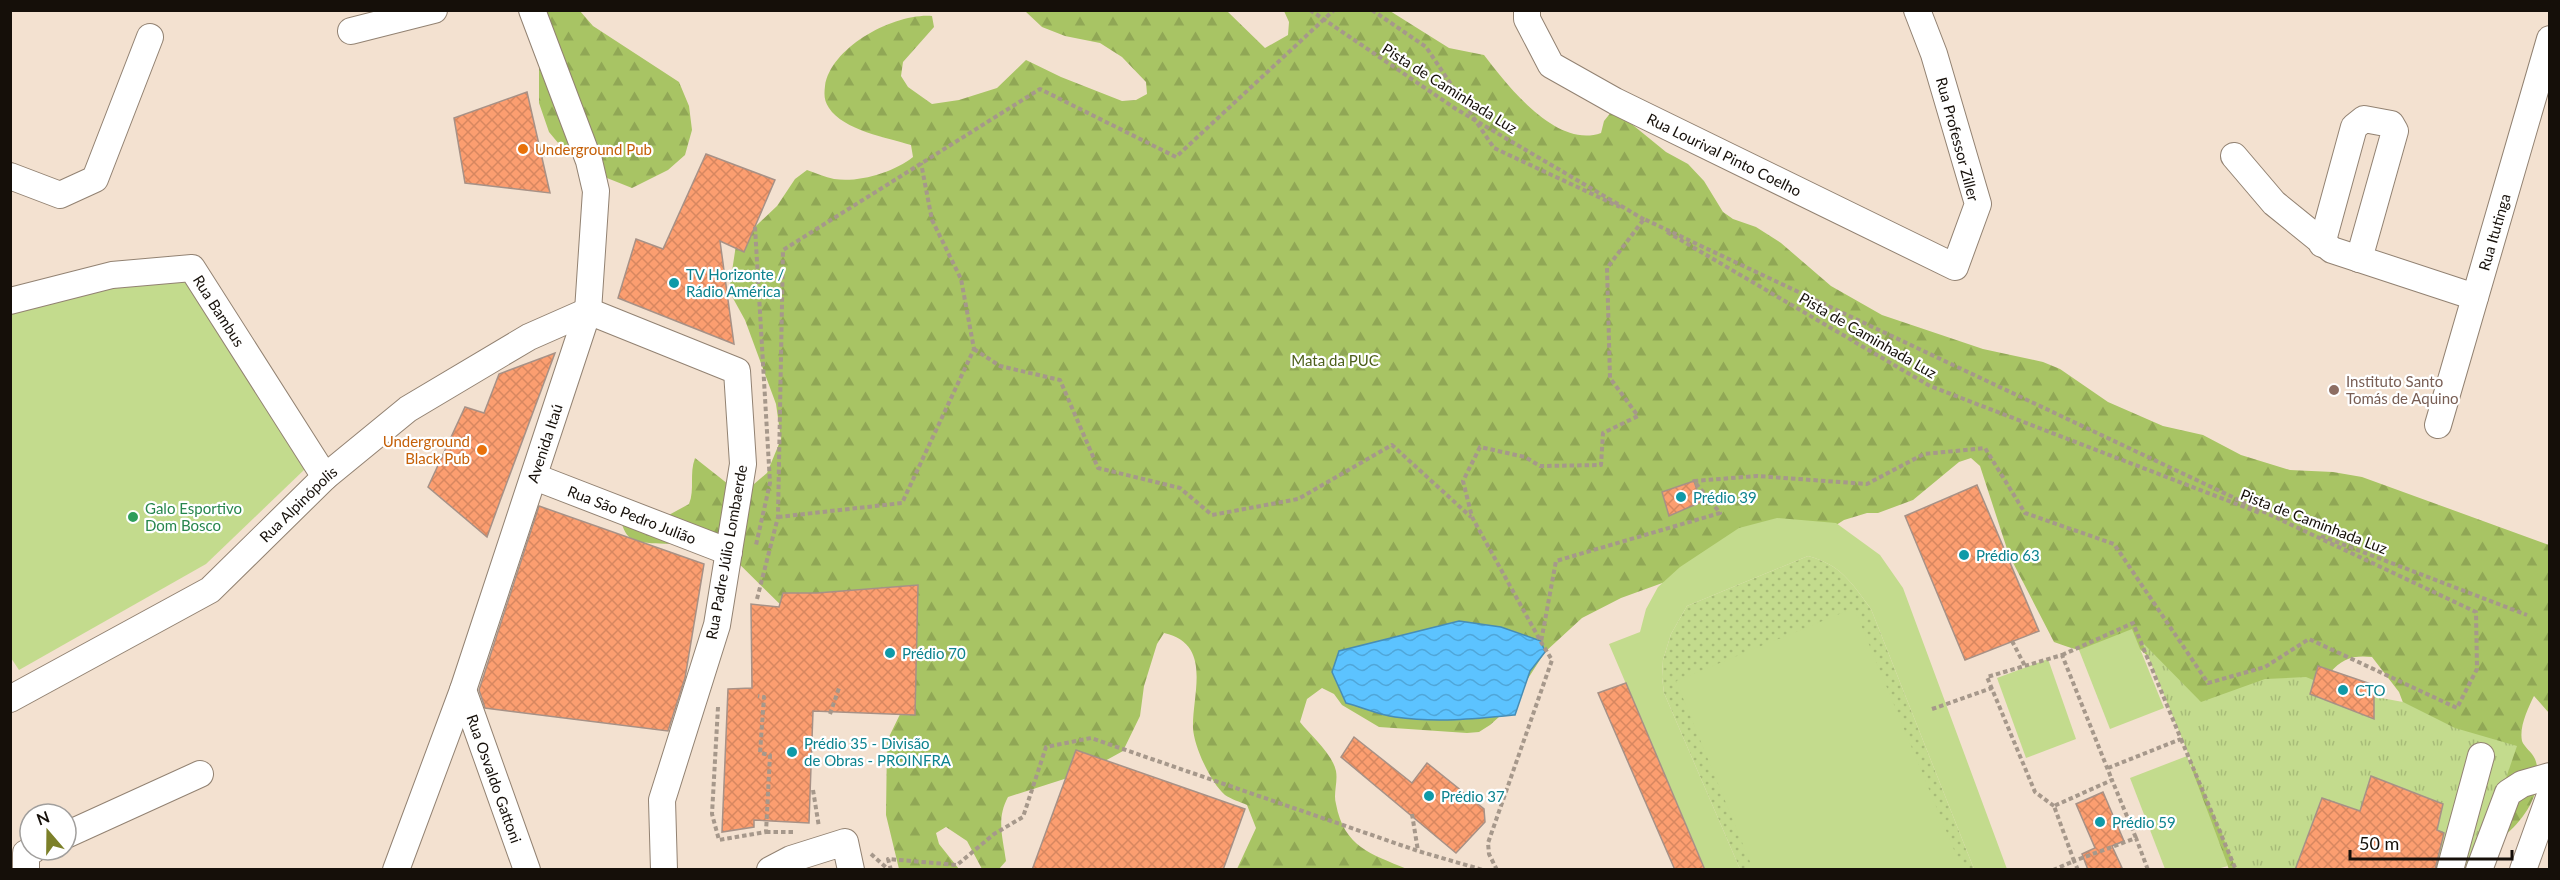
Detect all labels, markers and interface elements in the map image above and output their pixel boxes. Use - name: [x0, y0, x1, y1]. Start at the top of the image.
- street label: Pista de Caminhada Luz: [1379, 39, 1521, 137]
- street label: Rua Professor Ziller: [1933, 75, 1983, 203]
- street label: Rua Lourival Pinto Coelho: [1644, 109, 1805, 200]
- place label: Underground Pub: [535, 140, 652, 158]
- marker: Underground Pub: [516, 142, 530, 156]
- street label: Rua Itutinga: [2474, 191, 2514, 273]
- place label: TV Horizonte / Rádio América: [686, 265, 785, 300]
- street label: Rua Bambus: [190, 271, 249, 350]
- marker: TV Horizonte / Rádio América: [667, 276, 681, 290]
- street label: Pista de Caminhada Luz: [1796, 288, 1940, 382]
- park label: Mata da PUC: [1291, 351, 1379, 369]
- place label: Instituto Santo Tomás de Aquino: [2346, 372, 2459, 407]
- marker: Instituto Santo Tomás de Aquino: [2327, 383, 2341, 397]
- street label: Avenida Itaú: [523, 401, 566, 485]
- place label: Underground Black Pub: [383, 432, 470, 467]
- marker: Underground Black Pub: [475, 443, 489, 457]
- street label: Rua Alpinópolis: [255, 462, 341, 546]
- street label: Rua Padre Júlio Lombaerde: [702, 463, 750, 641]
- street label: Rua São Pedro Julião: [565, 482, 699, 547]
- street label: Pista de Caminhada Luz: [2238, 485, 2390, 557]
- place label: Prédio 39: [1693, 488, 1757, 506]
- marker: Prédio 39: [1674, 490, 1688, 504]
- place label: Galo Esportivo Dom Bosco: [145, 499, 242, 534]
- marker: Galo Esportivo Dom Bosco: [126, 510, 140, 524]
- place label: Prédio 63: [1976, 546, 2040, 564]
- marker: Prédio 63: [1957, 548, 1971, 562]
- place label: Prédio 70: [902, 644, 966, 662]
- marker: Prédio 70: [883, 646, 897, 660]
- place label: CTO: [2355, 681, 2385, 699]
- marker: CTO: [2336, 683, 2350, 697]
- street label: Rua Osvaldo Gattoni: [463, 712, 526, 845]
- place label: Prédio 35 - Divisão de Obras - PROINFRA: [804, 734, 952, 769]
- marker: Prédio 35 - Divisão de Obras - PROINFRA: [785, 745, 799, 759]
- place label: Prédio 37: [1441, 787, 1505, 805]
- marker: Prédio 37: [1422, 789, 1436, 803]
- north arrow: [18, 802, 78, 862]
- text: N: [34, 806, 52, 828]
- place label: Prédio 59: [2112, 813, 2176, 831]
- marker: Prédio 59: [2093, 815, 2107, 829]
- scale bar: [2350, 823, 2512, 861]
- text: 50 m: [2359, 832, 2399, 854]

